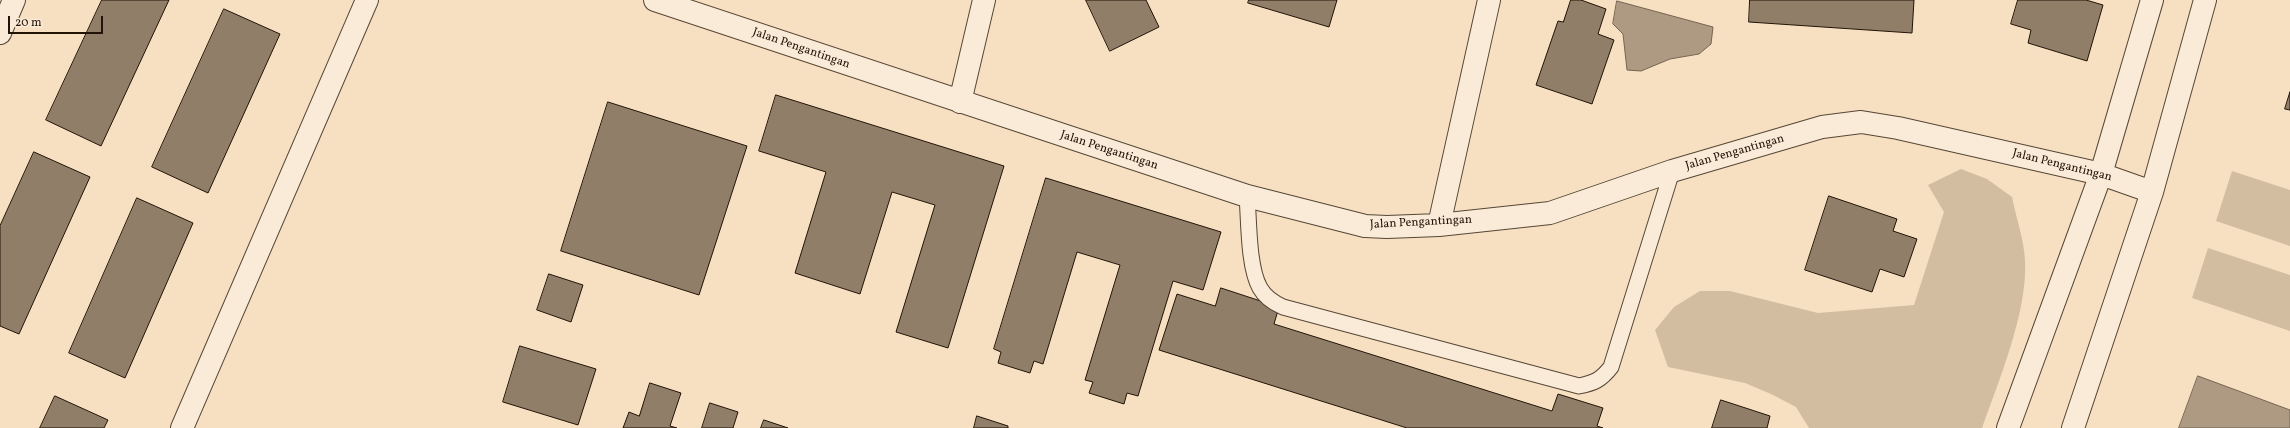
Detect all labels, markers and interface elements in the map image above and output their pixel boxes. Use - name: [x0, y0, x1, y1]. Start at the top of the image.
- scale bar: [10, 8, 105, 34]
- text: 20 m: [15, 15, 42, 31]
- street label: Jalan Pengantingan: [750, 26, 852, 72]
- street label: Jalan Pengantingan: [1058, 128, 1160, 174]
- street label: Jalan Pengantingan: [1684, 132, 1786, 174]
- street label: Jalan Pengantingan: [2011, 147, 2113, 185]
- street label: Jalan Pengantingan: [1370, 213, 1472, 233]

